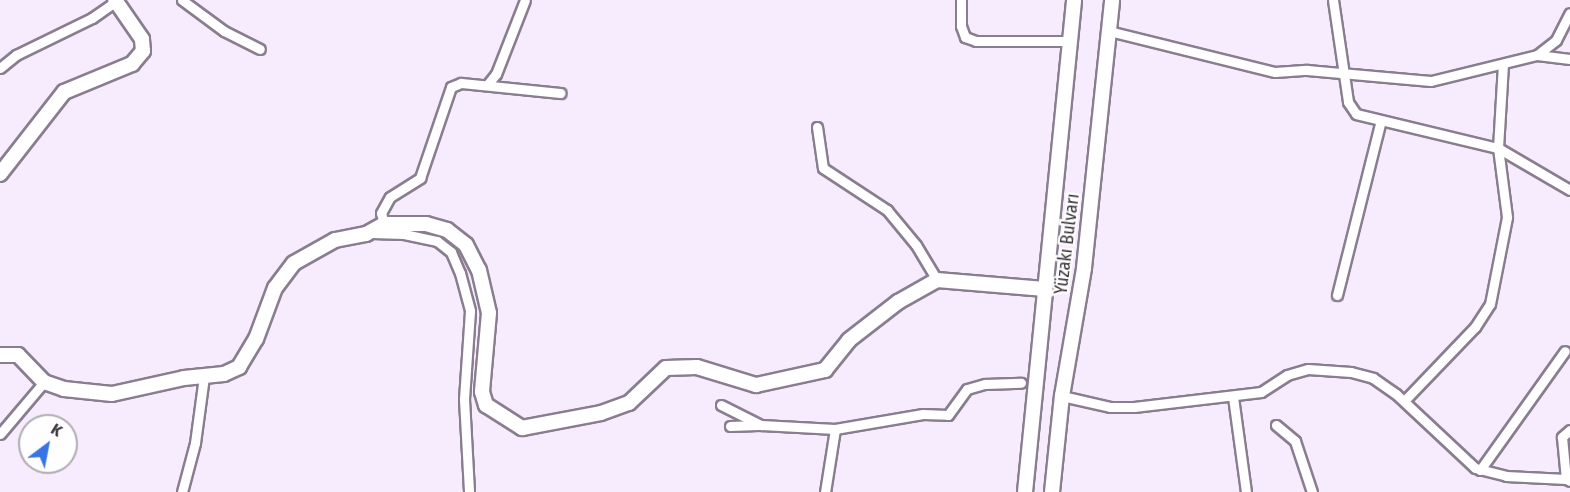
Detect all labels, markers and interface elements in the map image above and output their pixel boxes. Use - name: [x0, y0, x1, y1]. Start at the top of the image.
- street label: Yüzakı Bulvarı: [1050, 192, 1084, 296]
- north arrow: [18, 414, 78, 474]
- text: K: [48, 419, 66, 441]

